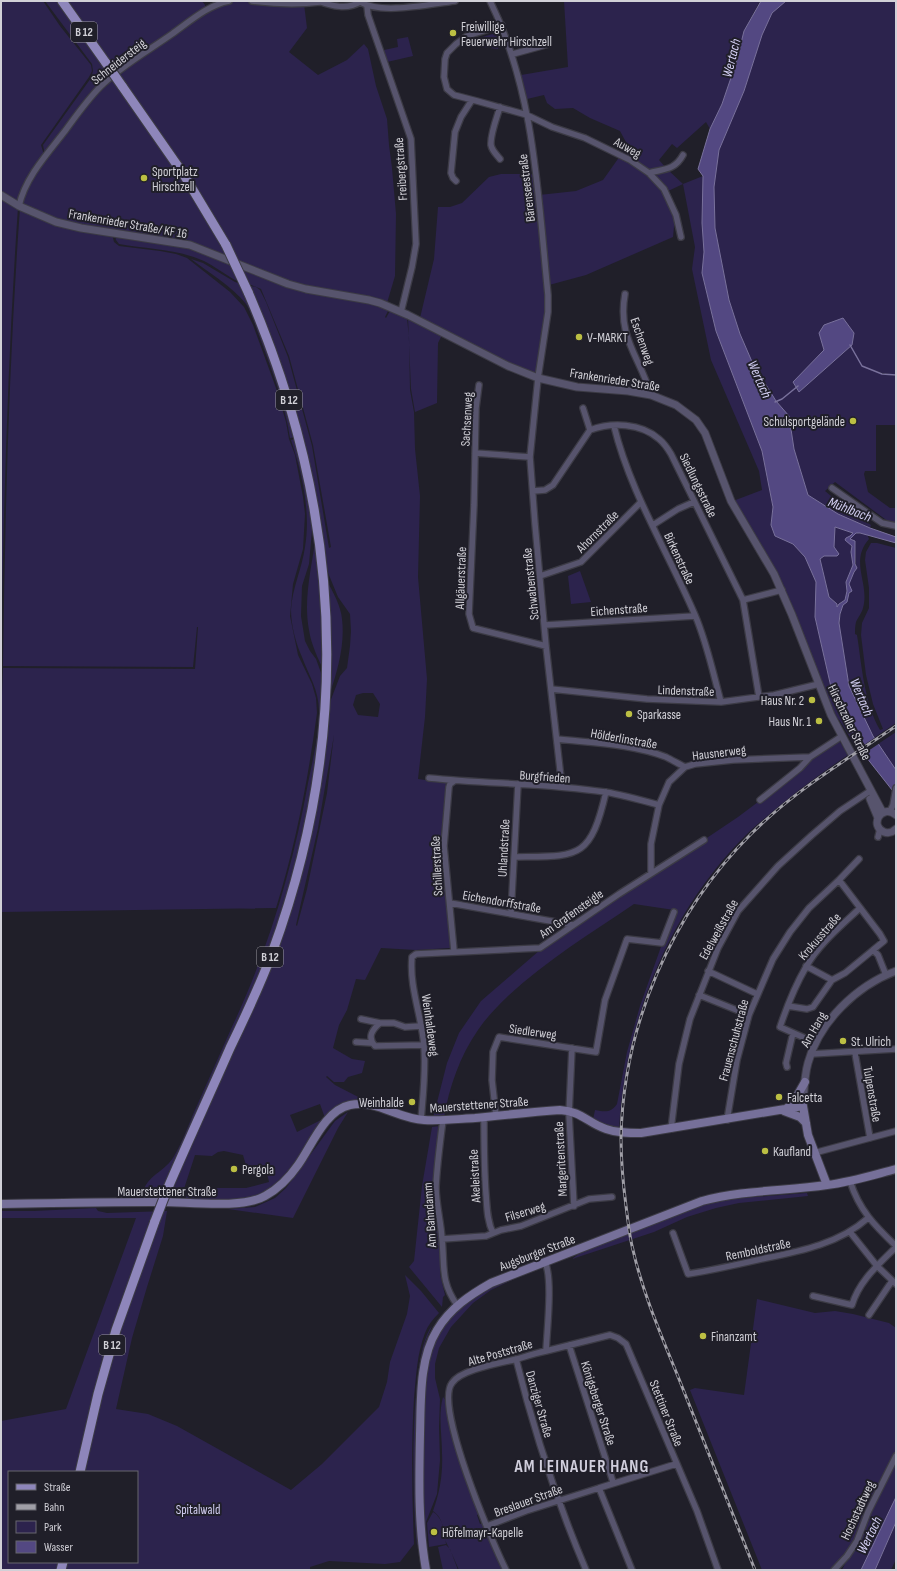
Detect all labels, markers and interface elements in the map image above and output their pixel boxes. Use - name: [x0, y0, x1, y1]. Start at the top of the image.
- place label: Freiwillige Feuerwehr Hirschzell: [461, 19, 552, 50]
- road number: B 12: [71, 22, 97, 42]
- marker: Freiwillige Feuerwehr Hirschzell: [448, 28, 458, 38]
- street label: Schneidersteig: [88, 35, 149, 88]
- water label: Wertach: [718, 37, 745, 79]
- street label: Auweg: [610, 133, 644, 162]
- street label: Freibergstraße: [391, 137, 411, 201]
- street label: Bärenseestraße: [515, 153, 539, 223]
- place label: Sportplatz Hirschzell: [152, 164, 198, 195]
- marker: Sportplatz Hirschzell: [139, 173, 149, 183]
- street label: Frankenrieder Straße/ KF 16: [67, 206, 189, 242]
- street label: Eschenweg: [626, 315, 658, 367]
- place label: V-MARKT: [587, 330, 628, 346]
- marker: V-MARKT: [574, 332, 584, 342]
- water label: Wertach: [744, 358, 775, 401]
- street label: Frankenrieder Straße: [569, 365, 661, 395]
- road number: B 12: [276, 390, 302, 410]
- street label: Sachsenweg: [458, 391, 476, 447]
- place label: Schulsportgelände: [764, 414, 845, 430]
- marker: Schulsportgelände: [848, 416, 858, 426]
- street label: Siedlungsstraße: [676, 451, 721, 520]
- water label: Mühlbach: [826, 493, 874, 526]
- street label: Ahornstraße: [572, 507, 622, 557]
- street label: Birkenstraße: [660, 530, 698, 587]
- street label: Allgäuerstraße: [452, 546, 470, 611]
- street label: Schwabenstraße: [519, 547, 543, 621]
- street label: Eichenstraße: [590, 600, 648, 620]
- water label: Wertach: [846, 676, 877, 719]
- street label: Lindenstraße: [657, 682, 715, 700]
- street label: Hirschzeller Straße: [824, 682, 874, 763]
- place label: Haus Nr. 2: [761, 693, 804, 709]
- marker: Haus Nr. 2: [807, 695, 817, 705]
- place label: Sparkasse: [637, 707, 681, 723]
- marker: Sparkasse: [624, 709, 634, 719]
- place label: Haus Nr. 1: [769, 714, 811, 730]
- marker: Haus Nr. 1: [814, 716, 824, 726]
- street label: Hölderlinstraße: [589, 725, 658, 753]
- street label: Hausnerweg: [691, 742, 747, 764]
- street label: Burgfrieden: [519, 767, 571, 787]
- street label: Uhlandstraße: [494, 819, 514, 878]
- street label: Schillerstraße: [427, 835, 447, 896]
- street label: Am Grafensteigle: [536, 886, 607, 942]
- street label: Eichendorffstraße: [461, 887, 542, 917]
- street label: Edelweißstraße: [696, 897, 742, 962]
- street label: Krokusstraße: [795, 910, 845, 964]
- road number: B 12: [257, 947, 283, 967]
- street label: Weinhaldeweg: [418, 993, 442, 1057]
- street label: Frauenschuhstraße: [715, 998, 753, 1083]
- street label: Am Hang: [797, 1009, 830, 1051]
- street label: Siedlerweg: [508, 1021, 558, 1043]
- place label: St. Ulrich: [851, 1034, 891, 1050]
- marker: St. Ulrich: [838, 1036, 848, 1046]
- street label: Tulpenstraße: [859, 1065, 885, 1123]
- place label: Falcetta: [787, 1090, 822, 1106]
- marker: Falcetta: [774, 1092, 784, 1102]
- street label: Mauerstettener Straße: [429, 1094, 529, 1116]
- place label: Weinhalde: [359, 1095, 404, 1111]
- marker: Weinhalde: [407, 1097, 417, 1107]
- street label: Margeritenstraße: [551, 1121, 571, 1197]
- place label: Kaufland: [773, 1144, 811, 1160]
- marker: Kaufland: [760, 1146, 770, 1156]
- street label: Akeleistraße: [466, 1149, 484, 1204]
- place label: Pergola: [242, 1162, 274, 1178]
- marker: Pergola: [229, 1164, 239, 1174]
- street label: Am Bahndamm: [420, 1182, 440, 1249]
- street label: Mauerstettener Straße: [117, 1184, 217, 1200]
- street label: Filserweg: [503, 1198, 547, 1226]
- street label: Augsburger Straße: [496, 1231, 578, 1275]
- street label: Remboldstraße: [724, 1235, 792, 1265]
- place label: Finanzamt: [711, 1329, 757, 1345]
- marker: Finanzamt: [698, 1331, 708, 1341]
- road number: B 12: [99, 1335, 125, 1355]
- street label: Alte Poststraße: [465, 1336, 534, 1370]
- street label: Königsberger Straße: [577, 1359, 619, 1448]
- street label: Danziger Straße: [522, 1369, 556, 1440]
- street label: Stettiner Straße: [645, 1378, 687, 1449]
- district label: AM LEINAUER HANG: [514, 1457, 649, 1477]
- legend: [8, 1471, 138, 1563]
- street label: Hochstadtweg: [837, 1478, 879, 1543]
- text: Straße: [44, 1480, 71, 1495]
- street label: Breslauer Straße: [492, 1481, 565, 1521]
- text: Bahn: [44, 1500, 64, 1515]
- park label: Spitalwald: [176, 1502, 220, 1518]
- water label: Wertach: [853, 1514, 886, 1557]
- text: Park: [44, 1520, 62, 1535]
- place label: Höfelmayr-Kapelle: [442, 1525, 523, 1541]
- marker: Höfelmayr-Kapelle: [429, 1527, 439, 1537]
- text: Wasser: [44, 1540, 73, 1555]

